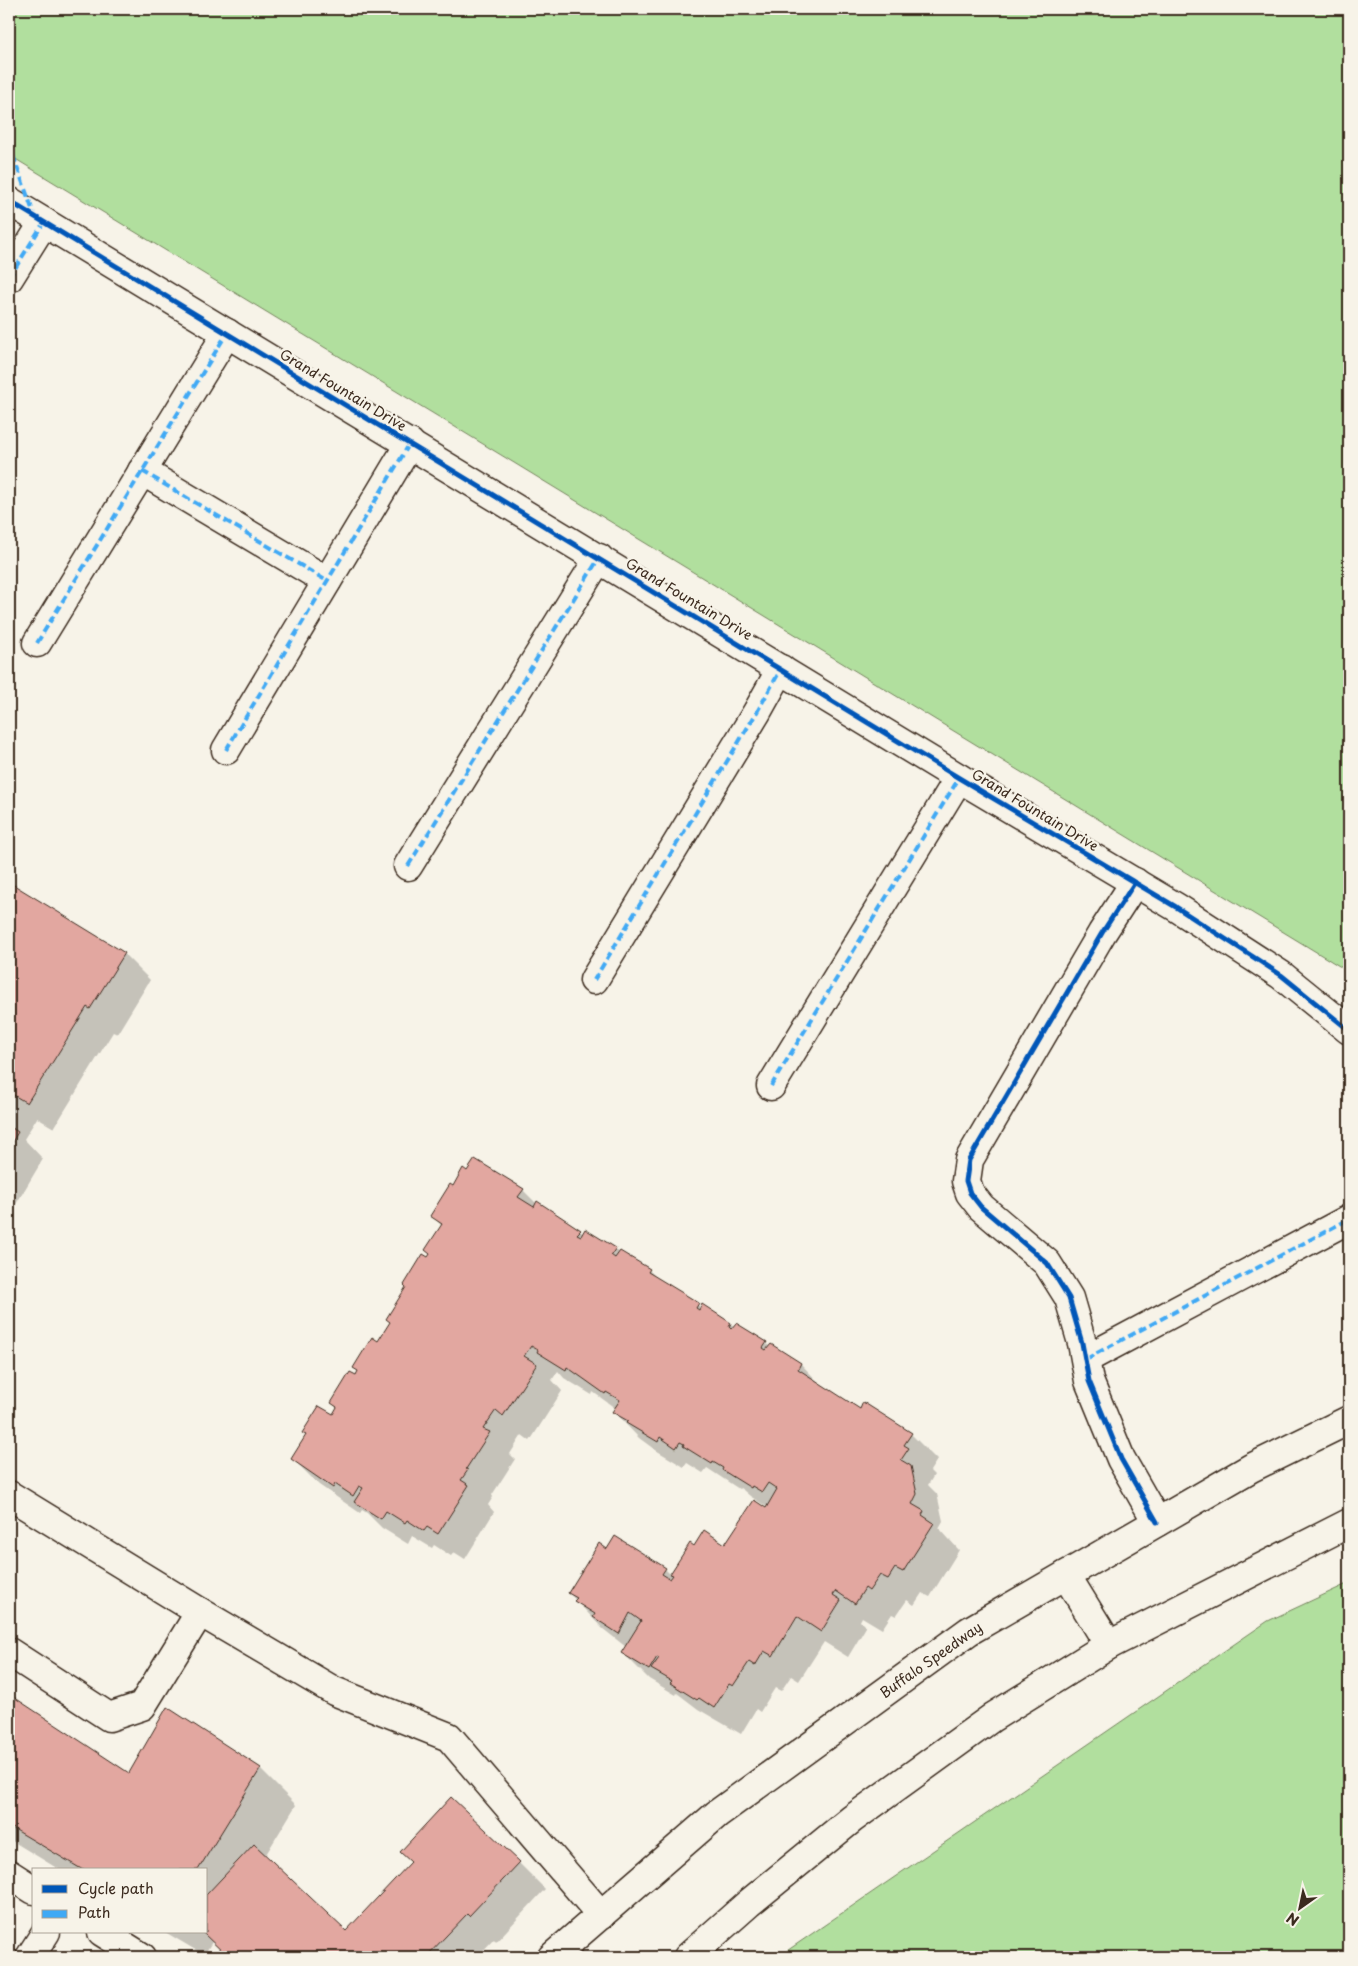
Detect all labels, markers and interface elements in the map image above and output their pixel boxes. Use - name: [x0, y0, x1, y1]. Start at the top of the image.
- street label: Grand Fountain Drive: [276, 343, 411, 436]
- street label: Grand Fountain Drive: [622, 552, 757, 645]
- street label: Grand Fountain Drive: [968, 763, 1103, 856]
- street label: Buffalo Speedway: [875, 1616, 986, 1703]
- legend: [32, 1868, 208, 1934]
- text: Cycle path: [78, 1876, 154, 1899]
- north arrow: [1276, 1884, 1326, 1934]
- text: Path: [78, 1900, 110, 1923]
- text: N: [1282, 1907, 1303, 1931]

